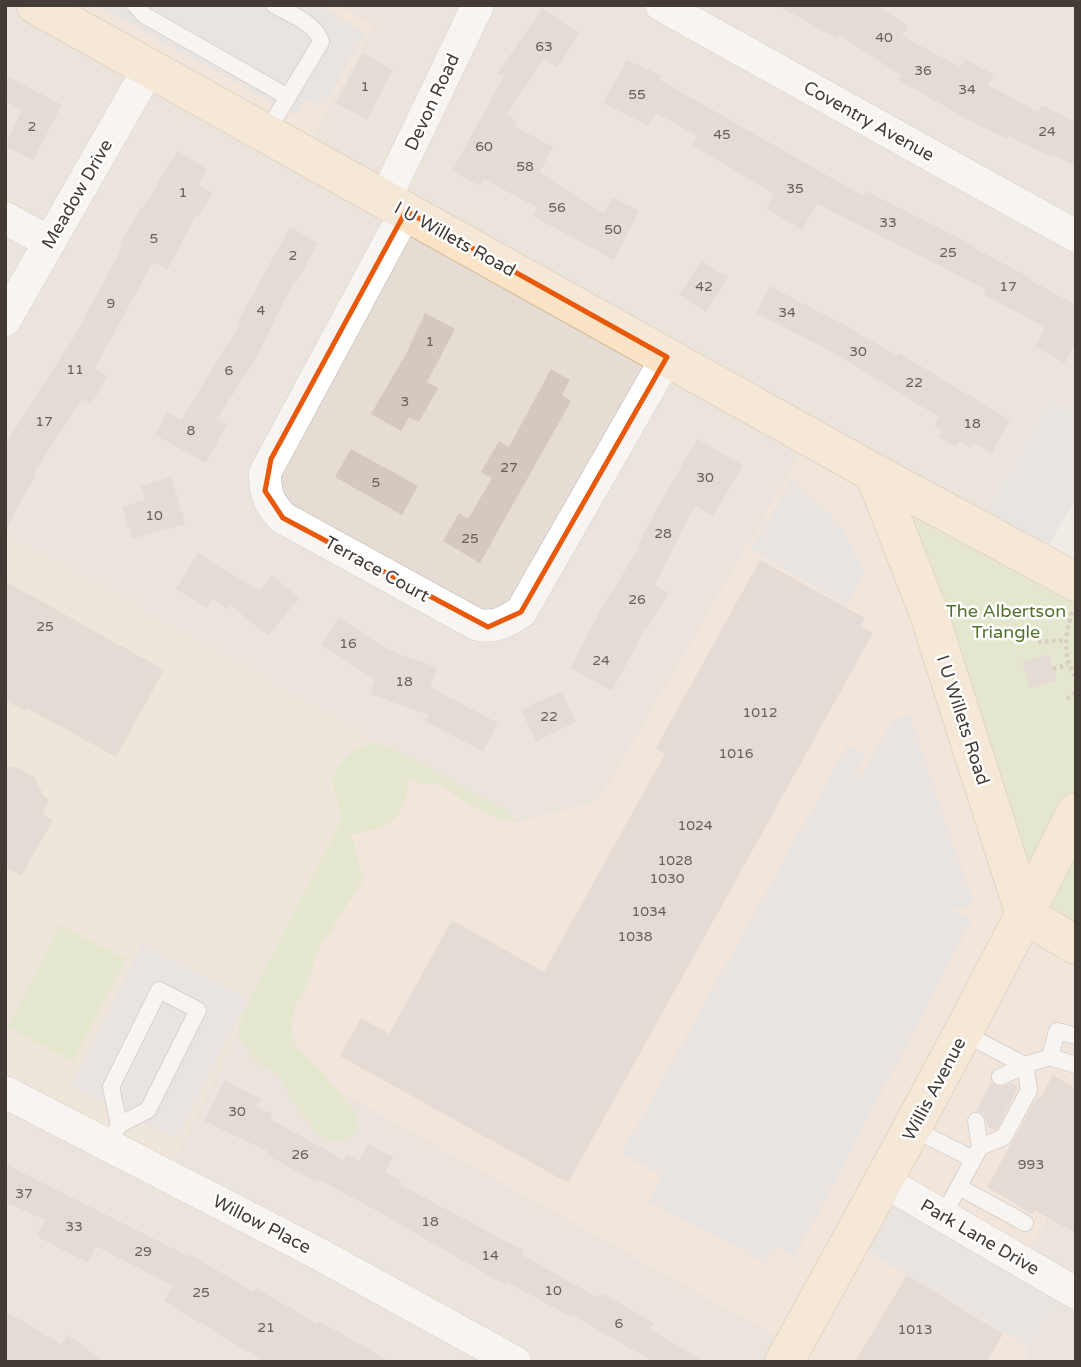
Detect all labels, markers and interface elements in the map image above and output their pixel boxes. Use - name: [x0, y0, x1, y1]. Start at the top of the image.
- house number: 40: [875, 29, 893, 46]
- house number: 63: [535, 38, 553, 55]
- street label: Devon Road: [400, 50, 464, 154]
- house number: 36: [914, 62, 932, 79]
- street label: Coventry Avenue: [800, 76, 938, 166]
- house number: 1: [361, 78, 369, 95]
- house number: 34: [958, 81, 976, 98]
- house number: 55: [628, 86, 646, 103]
- house number: 2: [28, 118, 36, 135]
- house number: 24: [1038, 123, 1056, 140]
- house number: 45: [713, 126, 731, 143]
- street label: Meadow Drive: [37, 135, 117, 253]
- house number: 60: [475, 138, 493, 155]
- house number: 58: [516, 158, 534, 175]
- house number: 35: [786, 180, 804, 197]
- house number: 1: [179, 184, 187, 201]
- street label: I U Willets Road: [391, 197, 519, 281]
- house number: 56: [548, 199, 566, 216]
- house number: 33: [879, 214, 897, 231]
- house number: 50: [604, 221, 622, 238]
- house number: 5: [150, 230, 158, 247]
- house number: 25: [939, 244, 957, 261]
- house number: 2: [289, 247, 297, 264]
- house number: 42: [695, 278, 713, 295]
- house number: 17: [999, 278, 1017, 295]
- house number: 9: [107, 295, 115, 312]
- house number: 4: [257, 302, 266, 319]
- house number: 34: [778, 304, 796, 321]
- house number: 1: [426, 333, 434, 350]
- house number: 30: [849, 343, 867, 360]
- house number: 11: [66, 361, 84, 378]
- house number: 6: [225, 362, 234, 379]
- house number: 22: [905, 374, 923, 391]
- house number: 3: [401, 393, 409, 410]
- house number: 17: [35, 413, 53, 430]
- house number: 18: [963, 415, 981, 432]
- house number: 8: [187, 422, 196, 439]
- house number: 27: [500, 459, 518, 476]
- house number: 30: [696, 469, 714, 486]
- house number: 5: [372, 474, 380, 491]
- house number: 10: [145, 507, 163, 524]
- house number: 28: [654, 525, 672, 542]
- house number: 25: [461, 530, 479, 547]
- street label: Terrace Court: [321, 531, 433, 607]
- house number: 26: [628, 591, 646, 608]
- park label: The Albertson Triangle: [946, 600, 1066, 643]
- house number: 25: [36, 618, 54, 635]
- house number: 16: [339, 635, 357, 652]
- house number: 24: [592, 652, 610, 669]
- street label: I U Willets Road: [932, 652, 994, 788]
- house number: 18: [395, 673, 413, 690]
- house number: 1012: [742, 704, 778, 721]
- house number: 22: [540, 708, 558, 725]
- house number: 1016: [718, 745, 754, 762]
- house number: 1024: [677, 817, 713, 834]
- house number: 1028: [657, 852, 693, 869]
- house number: 1030: [649, 870, 685, 887]
- house number: 1034: [631, 903, 667, 920]
- house number: 1038: [617, 928, 653, 945]
- street label: Willis Avenue: [898, 1034, 970, 1144]
- house number: 30: [228, 1103, 246, 1120]
- house number: 26: [291, 1146, 309, 1163]
- house number: 993: [1018, 1156, 1044, 1173]
- house number: 37: [15, 1185, 33, 1202]
- street label: Willow Place: [209, 1190, 315, 1258]
- street label: Park Lane Drive: [917, 1194, 1043, 1280]
- house number: 18: [421, 1213, 439, 1230]
- house number: 33: [65, 1218, 83, 1235]
- house number: 29: [134, 1243, 152, 1260]
- house number: 14: [481, 1247, 499, 1264]
- house number: 10: [544, 1282, 562, 1299]
- house number: 25: [192, 1284, 210, 1301]
- house number: 6: [615, 1315, 624, 1332]
- house number: 21: [257, 1319, 275, 1336]
- house number: 1013: [897, 1321, 933, 1338]

